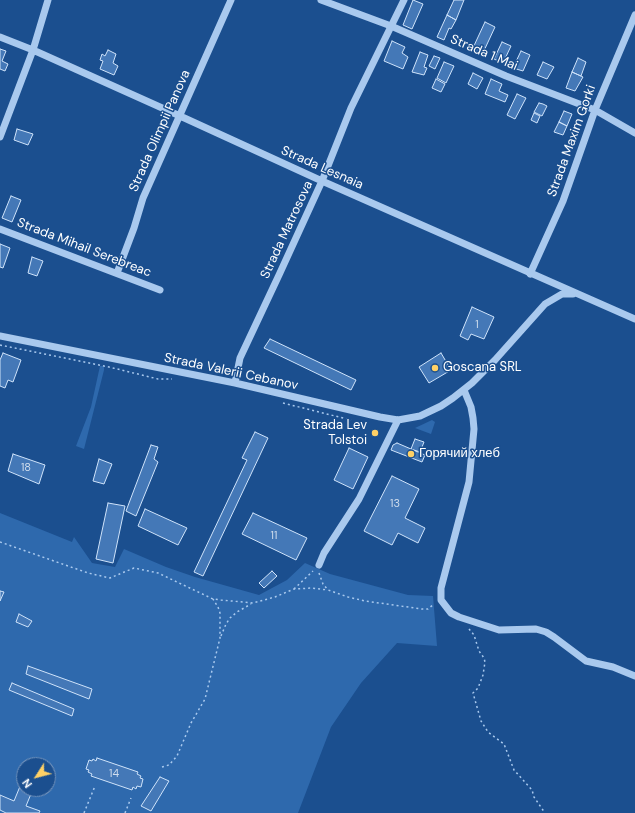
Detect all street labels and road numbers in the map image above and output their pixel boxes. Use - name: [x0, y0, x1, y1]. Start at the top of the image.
- street label: Strada 1 Mai: [448, 32, 520, 74]
- street label: Strada Olimpii Panova: [126, 68, 194, 194]
- street label: Strada Maxim Gorki: [545, 83, 599, 199]
- street label: Strada Lesnaia: [278, 143, 366, 193]
- street label: Strada Matrosova: [258, 179, 316, 281]
- street label: Strada Mihail Serebreac: [15, 215, 153, 281]
- street label: Strada Valerii Cebanov: [163, 350, 299, 394]

